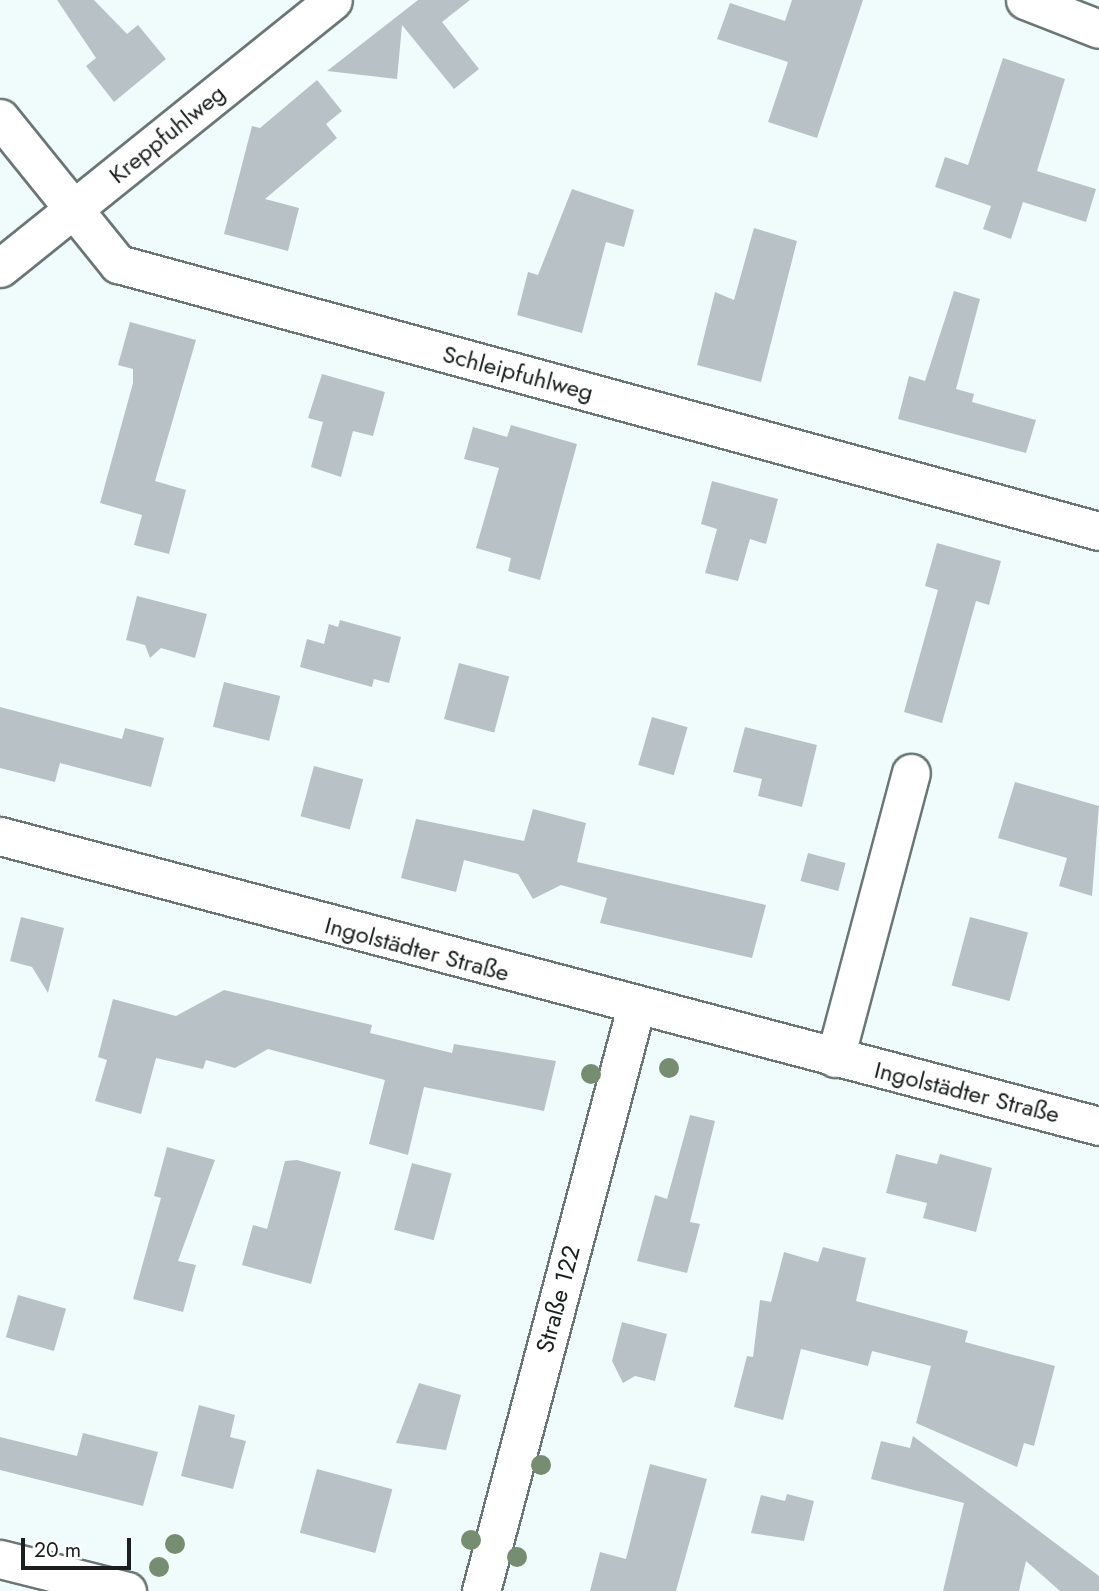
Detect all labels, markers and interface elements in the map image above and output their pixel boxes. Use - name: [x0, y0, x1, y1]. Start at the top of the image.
- street label: Kreppfuhlweg: [103, 79, 231, 189]
- street label: Schleipfuhlweg: [440, 339, 596, 407]
- street label: Ingolstädter Straße: [322, 911, 512, 987]
- street label: Ingolstädter Straße: [871, 1055, 1063, 1129]
- street label: Straße 122: [530, 1242, 586, 1356]
- scale bar: [24, 1524, 135, 1568]
- text: 20 m: [34, 1535, 81, 1565]

